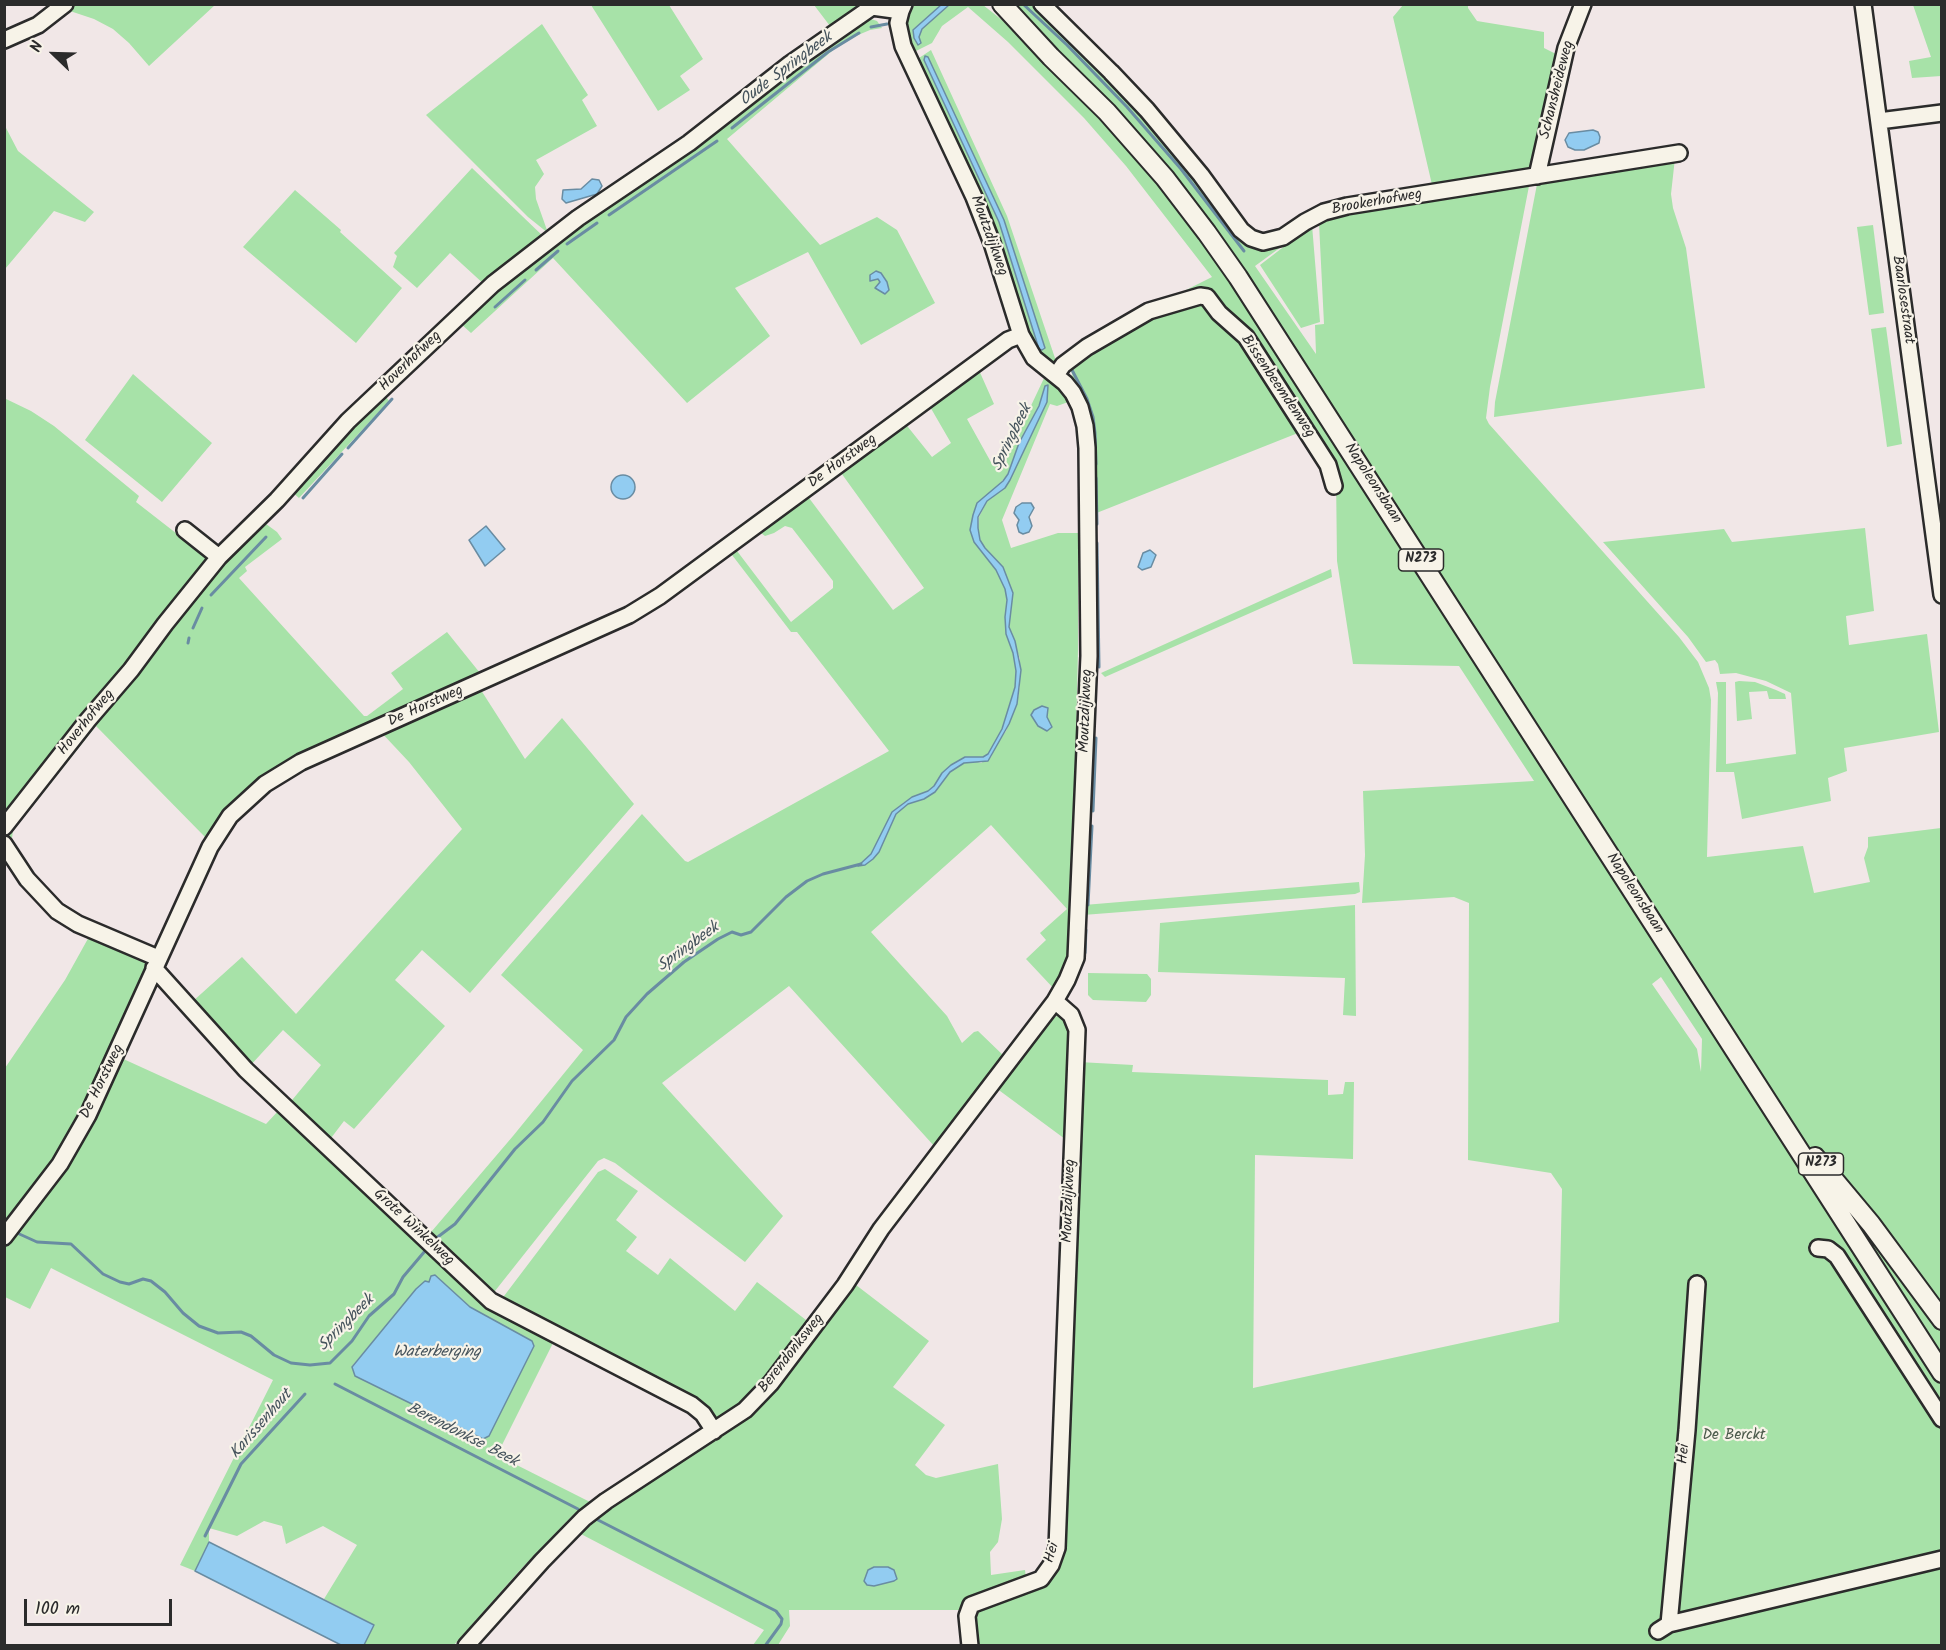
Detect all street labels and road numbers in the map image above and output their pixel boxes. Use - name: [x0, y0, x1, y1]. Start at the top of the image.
- street label: Schansheideweg: [1537, 39, 1579, 141]
- street label: Brookerhofweg: [1330, 186, 1424, 220]
- street label: Moutzdijkweg: [965, 193, 1011, 279]
- street label: Baarlosestraat: [1887, 255, 1917, 345]
- street label: Hoverhofweg: [376, 328, 446, 396]
- street label: Bissenbeemdenweg: [1236, 332, 1318, 442]
- street label: De Horstweg: [805, 431, 881, 493]
- street label: Napoleonsbaan: [1339, 440, 1405, 528]
- road number: N273: [1398, 549, 1444, 571]
- street label: Moutzdijkweg: [1077, 669, 1097, 753]
- street label: De Horstweg: [386, 682, 466, 732]
- street label: Hoverhofweg: [55, 687, 119, 759]
- street label: Napoleonsbaan: [1601, 850, 1667, 938]
- street label: De Horstweg: [77, 1042, 129, 1122]
- road number: N273: [1798, 1153, 1844, 1175]
- street label: Moutzdijkweg: [1060, 1159, 1080, 1243]
- street label: Grote Winkelweg: [369, 1186, 457, 1270]
- street label: Berendonksweg: [755, 1311, 829, 1397]
- street label: Hei: [1675, 1443, 1695, 1465]
- street label: Hei: [1041, 1541, 1065, 1565]

